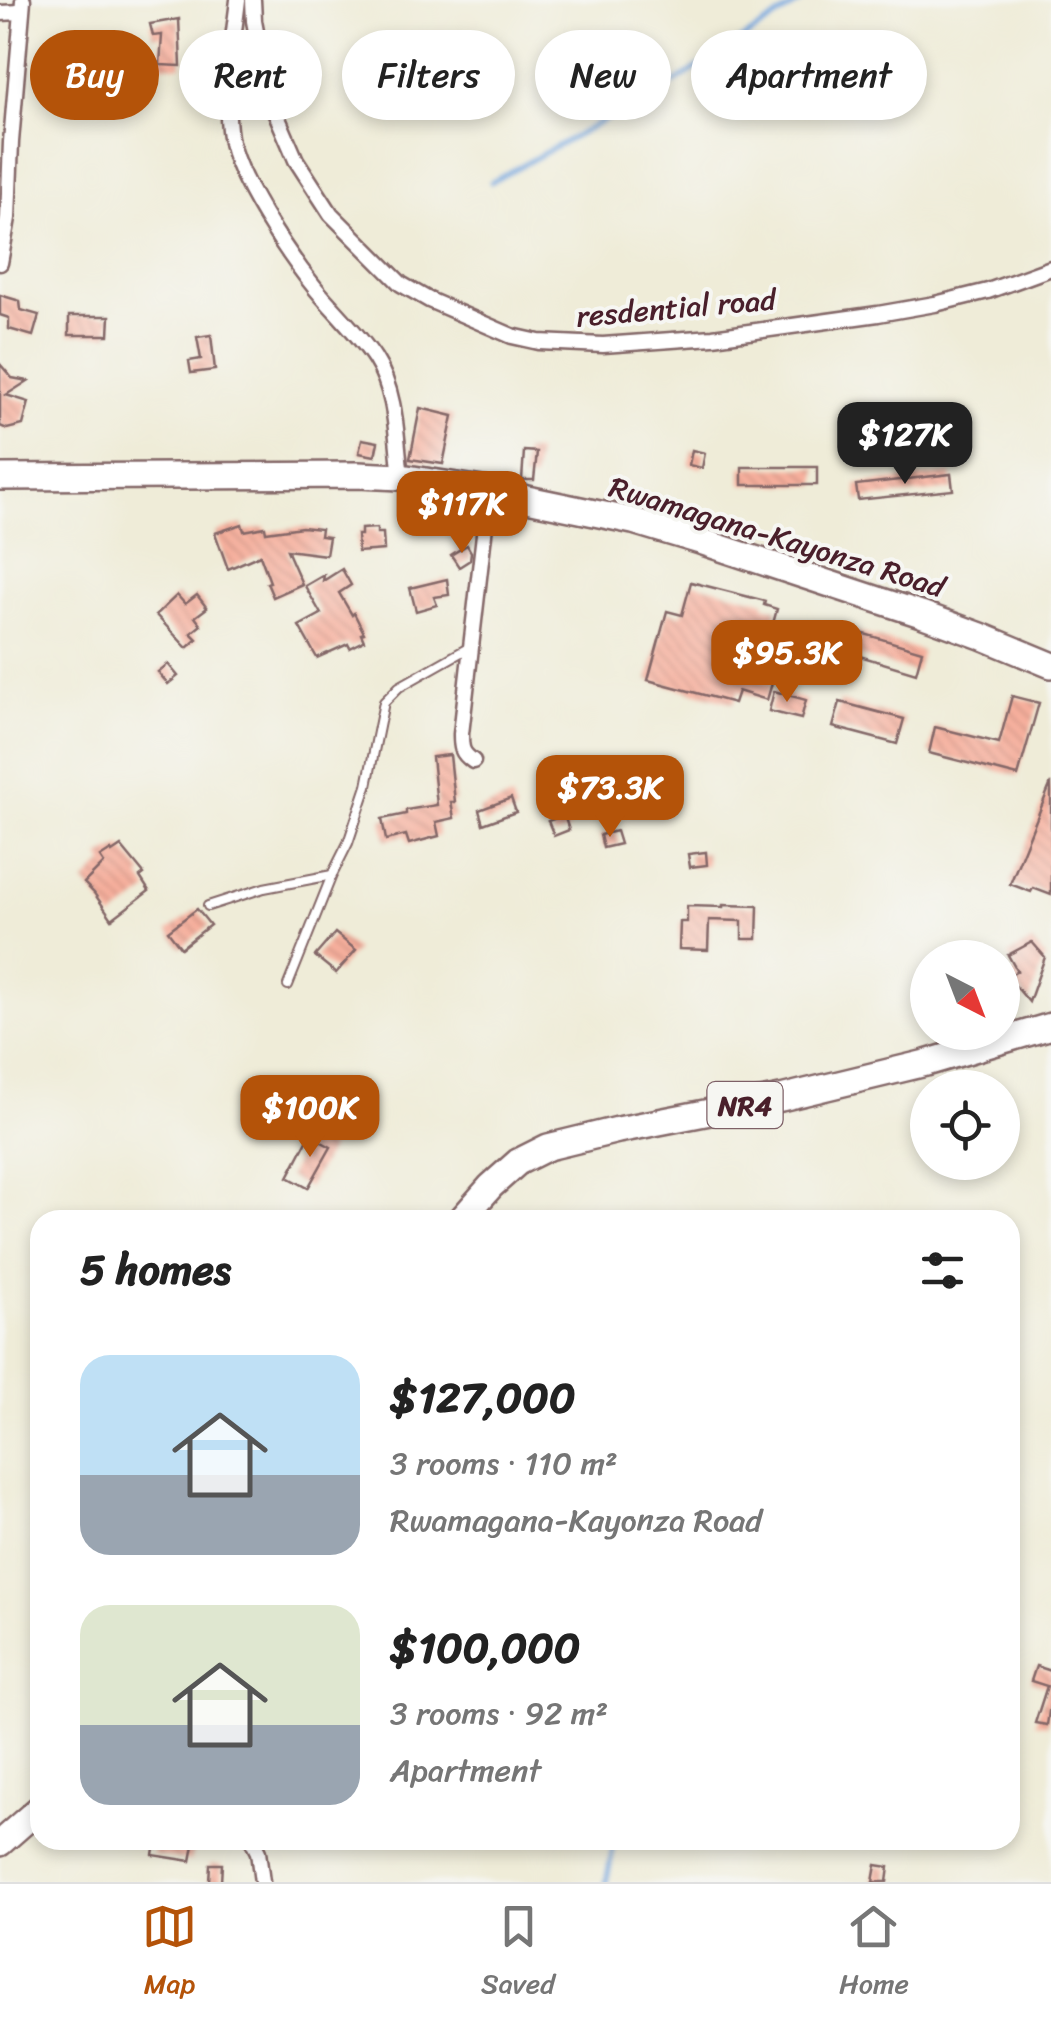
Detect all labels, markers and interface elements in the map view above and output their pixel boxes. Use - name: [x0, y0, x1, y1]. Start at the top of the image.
- chip: Buy: [30, 30, 159, 120]
- chip: Rent: [179, 30, 322, 120]
- chip: Filters: [342, 30, 515, 120]
- chip: New: [535, 30, 671, 120]
- chip: Apartment: [691, 30, 927, 120]
- street label: resdential road: [574, 272, 780, 344]
- pin: $127K: [835, 402, 975, 487]
- text: $127K: [859, 406, 951, 463]
- street label: Rwamagana-Kayonza Road: [602, 460, 954, 614]
- pin: $117K: [392, 471, 532, 556]
- text: $117K: [419, 475, 505, 532]
- pin: $95.3K: [706, 620, 868, 705]
- text: $95.3K: [733, 624, 841, 681]
- pin: $73.3K: [529, 755, 691, 840]
- text: $73.3K: [558, 759, 662, 816]
- north arrow: [910, 940, 1020, 1050]
- map controls: [910, 940, 1020, 1180]
- button: locate: [910, 1070, 1020, 1180]
- pin: $100K: [240, 1075, 380, 1160]
- text: $100K: [262, 1079, 358, 1136]
- road number: NR4: [708, 1082, 782, 1128]
- text: 5 homes: [80, 1233, 231, 1307]
- icon: filters: [915, 1243, 970, 1298]
- text: $127,000: [390, 1361, 575, 1435]
- icon: home: [160, 1395, 280, 1515]
- text: 3 rooms · 110 m²: [390, 1435, 618, 1492]
- text: Rwamagana-Kayonza Road: [390, 1492, 762, 1549]
- text: $100,000: [390, 1611, 580, 1685]
- icon: home: [160, 1645, 280, 1765]
- text: 3 rooms · 92 m²: [390, 1685, 608, 1742]
- text: Apartment: [390, 1742, 541, 1799]
- tab: Map: [142, 1899, 197, 2008]
- tab: Saved: [481, 1899, 555, 2008]
- tab: Home: [839, 1899, 909, 2008]

